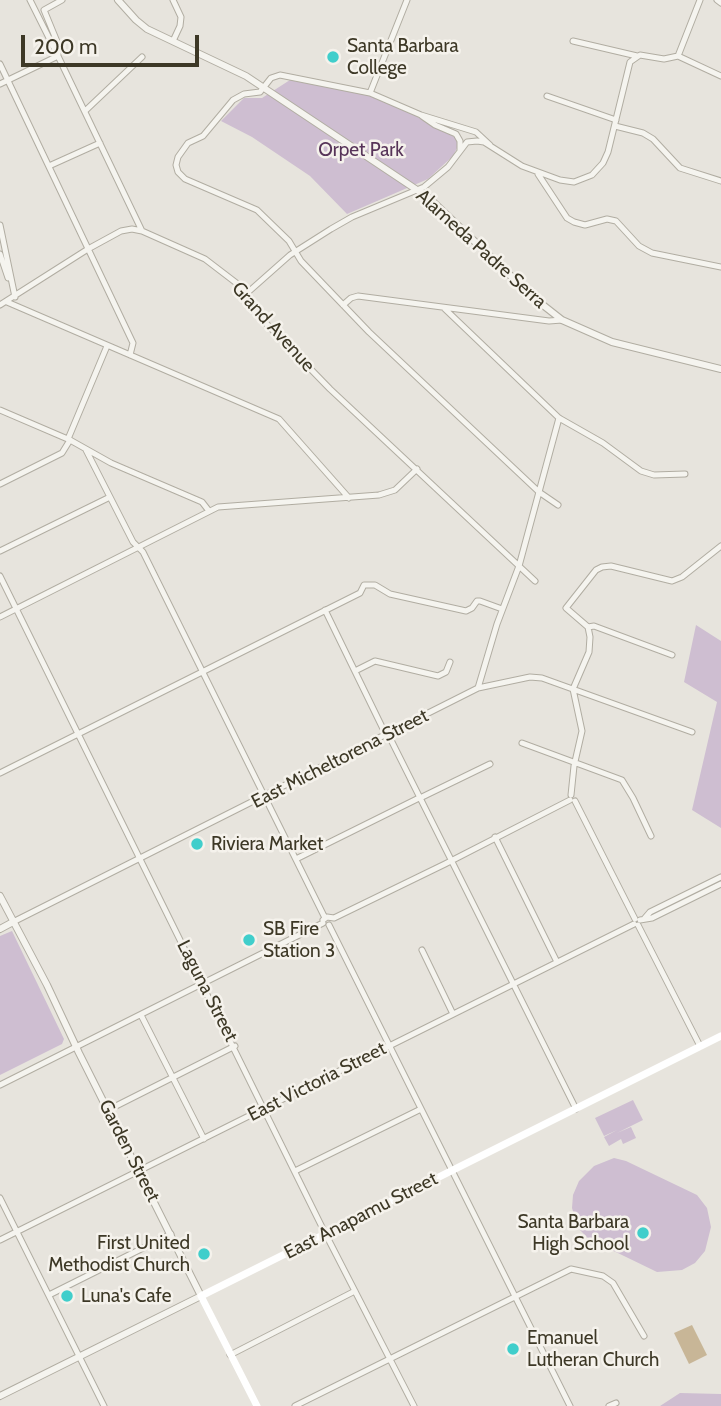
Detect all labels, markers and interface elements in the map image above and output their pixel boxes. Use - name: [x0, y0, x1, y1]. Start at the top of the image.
- scale bar: [24, 21, 203, 65]
- text: 200 m: [34, 34, 97, 59]
- place label: Santa Barbara College: [347, 35, 459, 79]
- marker: Santa Barbara College: [325, 49, 341, 65]
- park label: Orpet Park: [318, 139, 404, 161]
- street label: Alameda Padre Serra: [411, 185, 551, 313]
- street label: Grand Avenue: [227, 277, 319, 377]
- street label: East Micheltorena Street: [248, 704, 432, 814]
- place label: Riviera Market: [211, 833, 323, 855]
- marker: Riviera Market: [189, 836, 205, 852]
- place label: SB Fire Station 3: [263, 918, 335, 962]
- marker: SB Fire Station 3: [241, 932, 257, 948]
- street label: Laguna Street: [172, 936, 242, 1046]
- street label: East Victoria Street: [244, 1037, 390, 1127]
- street label: Garden Street: [93, 1096, 165, 1206]
- street label: East Anapamu Street: [281, 1167, 441, 1265]
- place label: Santa Barbara High School: [517, 1211, 629, 1255]
- marker: Santa Barbara High School: [635, 1225, 651, 1241]
- place label: First United Methodist Church: [48, 1232, 190, 1276]
- marker: First United Methodist Church: [196, 1246, 212, 1262]
- place label: Luna's Cafe: [81, 1285, 171, 1307]
- marker: Luna's Cafe: [59, 1288, 75, 1304]
- place label: Emanuel Lutheran Church: [527, 1327, 659, 1371]
- marker: Emanuel Lutheran Church: [505, 1341, 521, 1357]

